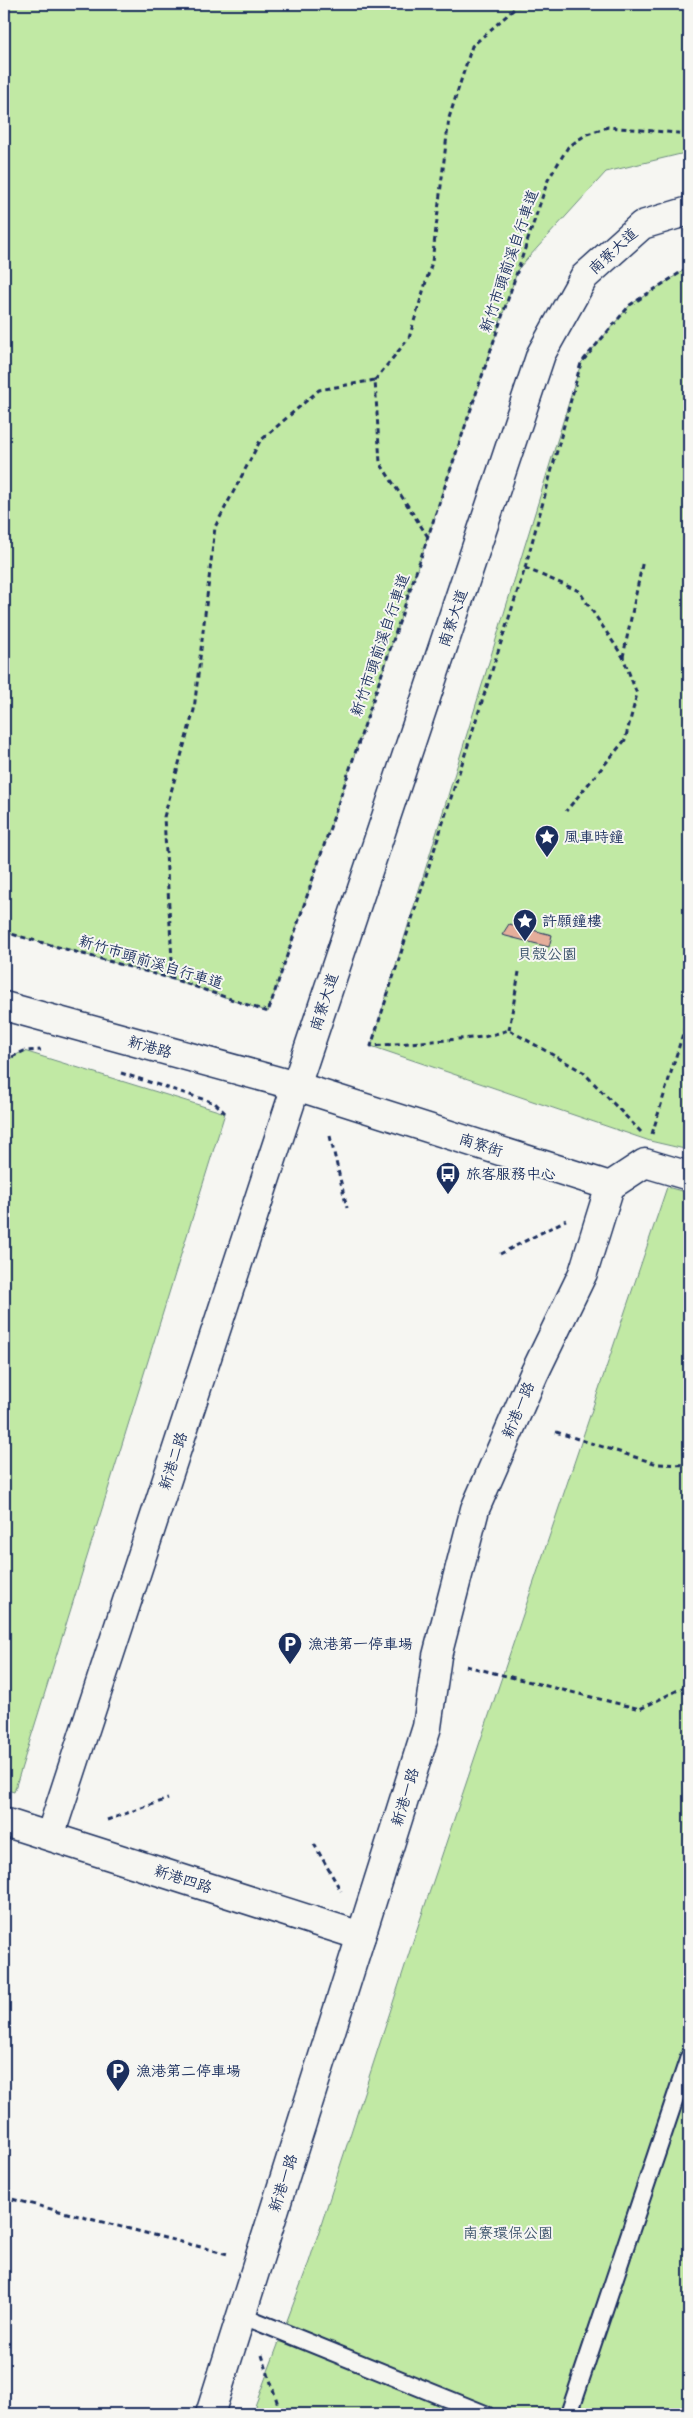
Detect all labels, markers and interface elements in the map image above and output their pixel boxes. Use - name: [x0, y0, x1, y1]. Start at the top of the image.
- street label: 新竹市頭前溪自行車道: [475, 187, 543, 335]
- street label: 南寮大道: [584, 223, 642, 279]
- street label: 新竹市頭前溪自行車道: [346, 571, 414, 719]
- street label: 南寮大道: [434, 586, 472, 650]
- place icon: 風車時鐘: [534, 824, 560, 858]
- place label: 風車時鐘: [564, 827, 624, 847]
- place icon: 許願鐘樓: [512, 908, 538, 942]
- place label: 許願鐘樓: [542, 911, 602, 931]
- street label: 新竹市頭前溪自行車道: [76, 931, 226, 993]
- park label: 貝殼公園: [517, 944, 577, 964]
- street label: 南寮大道: [305, 970, 343, 1034]
- street label: 新港路: [126, 1031, 174, 1063]
- street label: 南寮街: [457, 1129, 505, 1161]
- bus stop icon: 旅客服務中心: [435, 1161, 461, 1195]
- place label: 旅客服務中心: [466, 1164, 556, 1184]
- street label: 新港一路: [497, 1378, 539, 1442]
- street label: 新港二路: [154, 1429, 192, 1493]
- parking icon: 漁港第一停車場: [277, 1631, 303, 1665]
- place label: 漁港第一停車場: [308, 1634, 413, 1654]
- street label: 新港一路: [387, 1765, 423, 1829]
- street label: 新港四路: [151, 1860, 215, 1898]
- parking icon: 漁港第二停車場: [105, 2058, 131, 2092]
- place label: 漁港第二停車場: [136, 2061, 241, 2081]
- street label: 新港一路: [264, 2151, 302, 2215]
- park label: 南寮環保公園: [463, 2223, 553, 2243]

